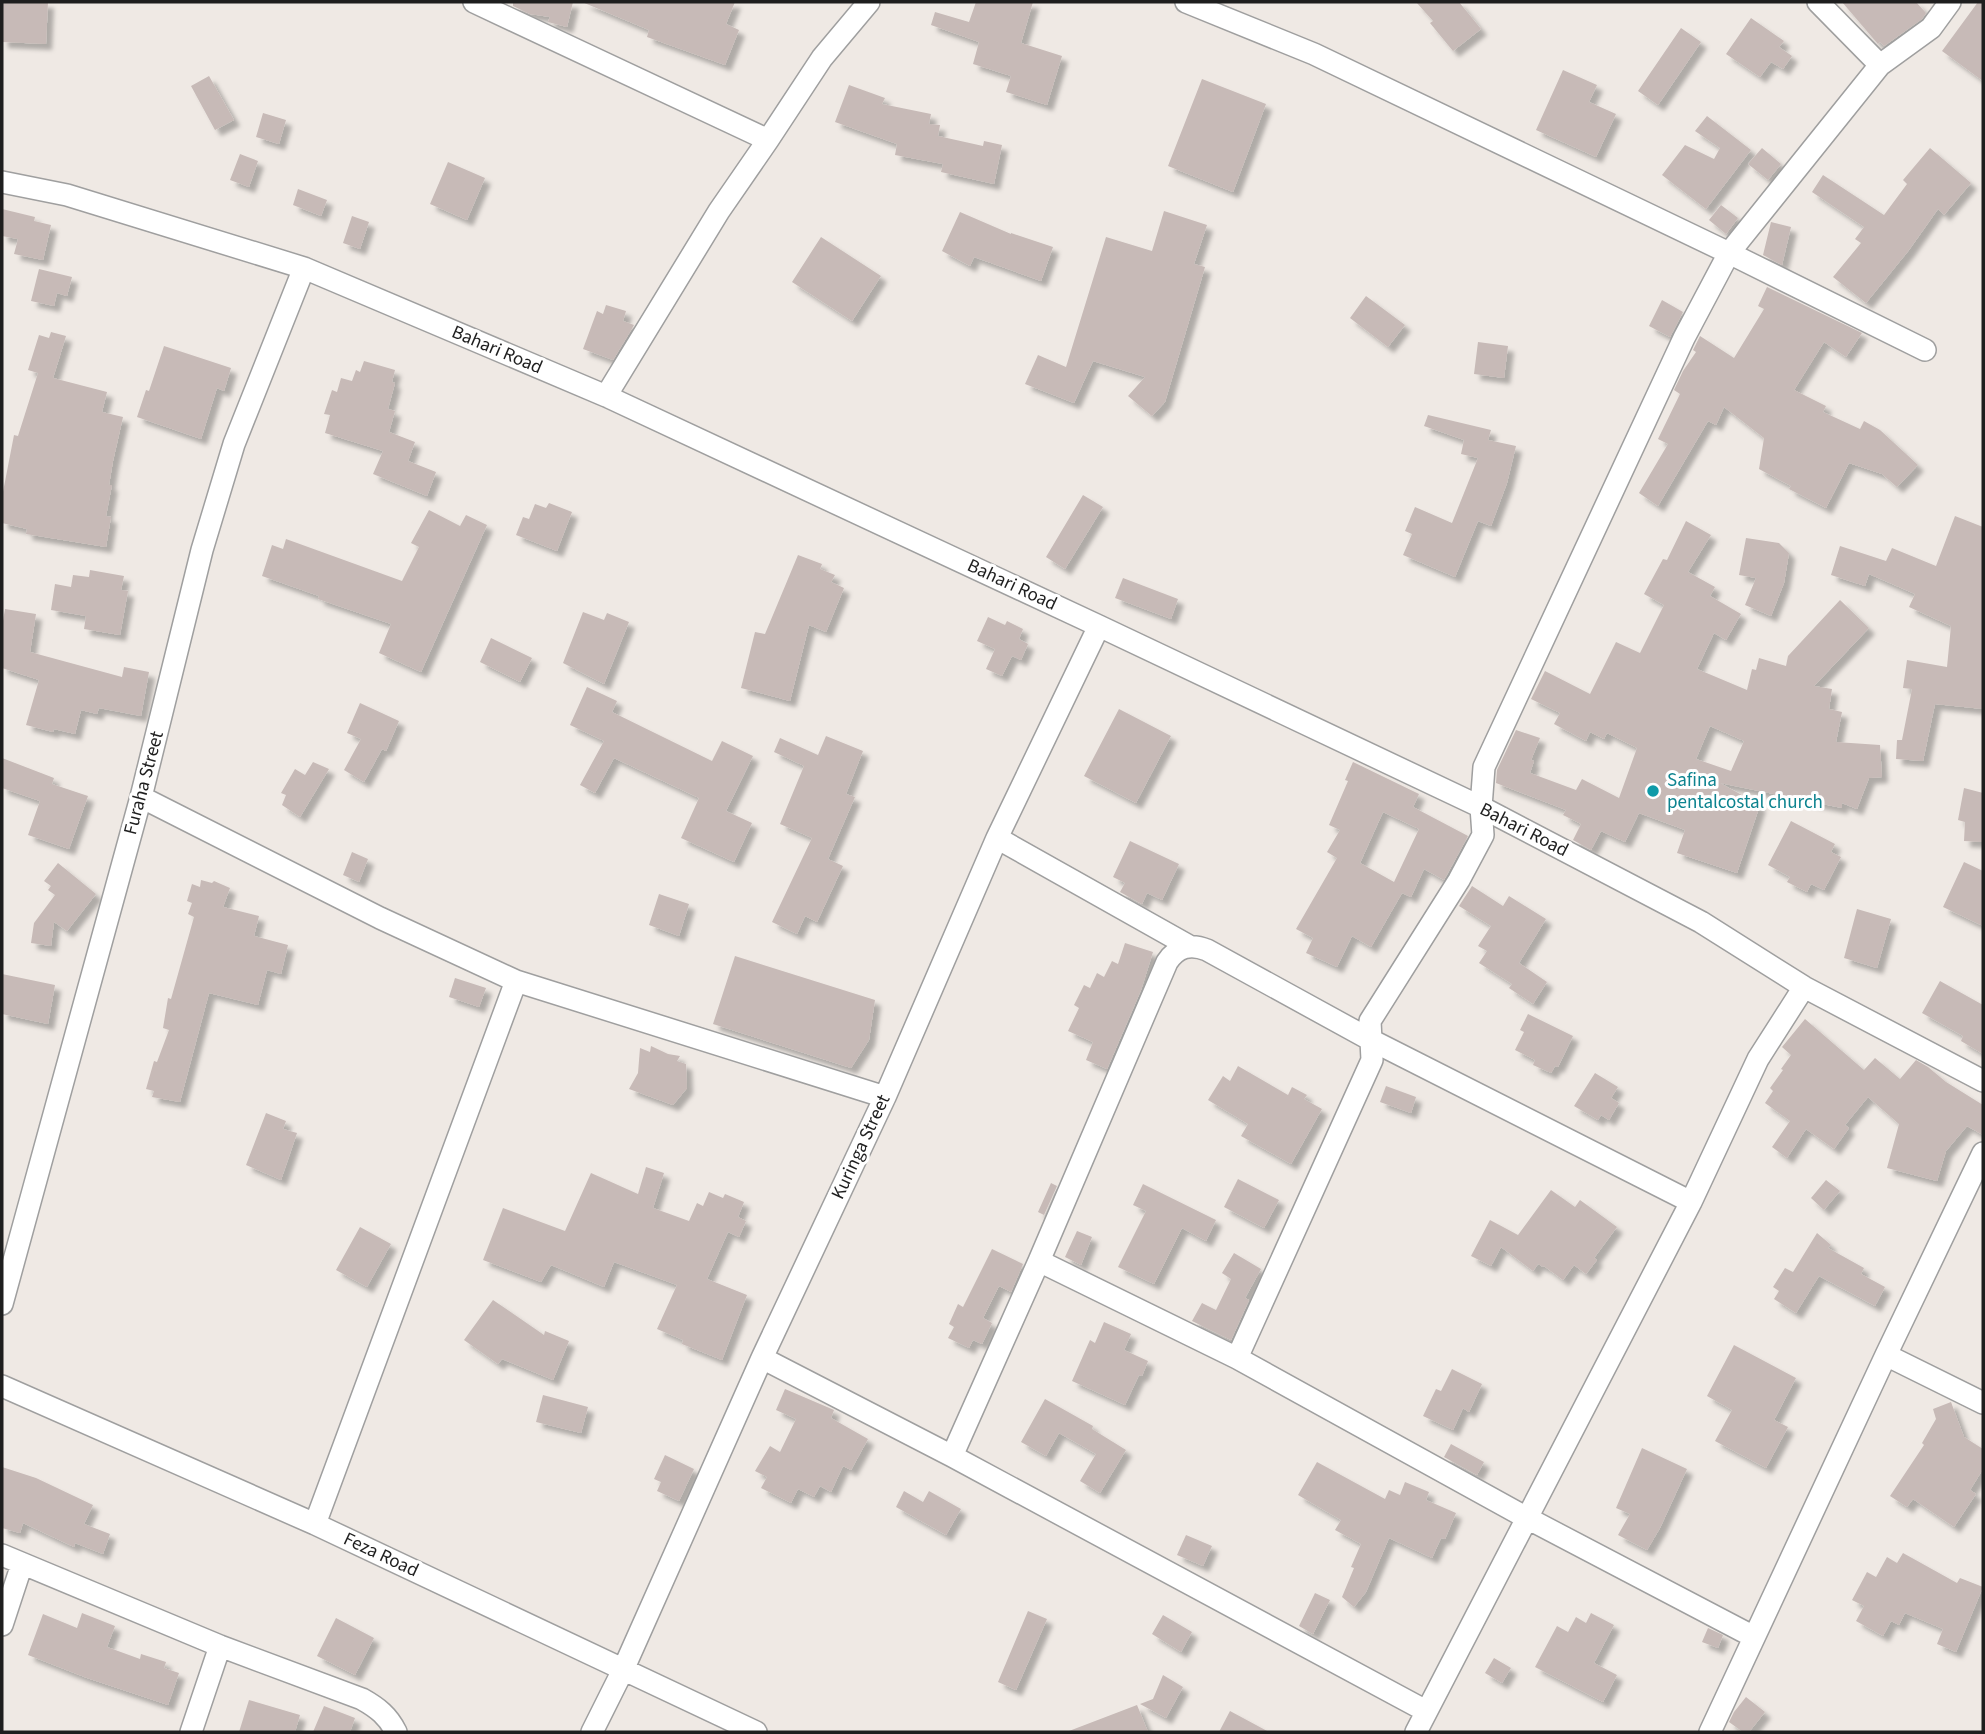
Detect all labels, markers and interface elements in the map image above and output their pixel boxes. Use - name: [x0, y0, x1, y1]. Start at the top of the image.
- street label: Bahari Road: [447, 319, 547, 381]
- street label: Bahari Road: [963, 552, 1061, 618]
- street label: Furaha Street: [117, 728, 171, 838]
- place label: Safina pentalcostal church: [1667, 767, 1823, 816]
- marker: Safina pentalcostal church: [1645, 783, 1661, 799]
- street label: Bahari Road: [1475, 796, 1573, 864]
- street label: Kuringa Street: [825, 1090, 897, 1204]
- street label: Feza Road: [339, 1526, 423, 1584]

